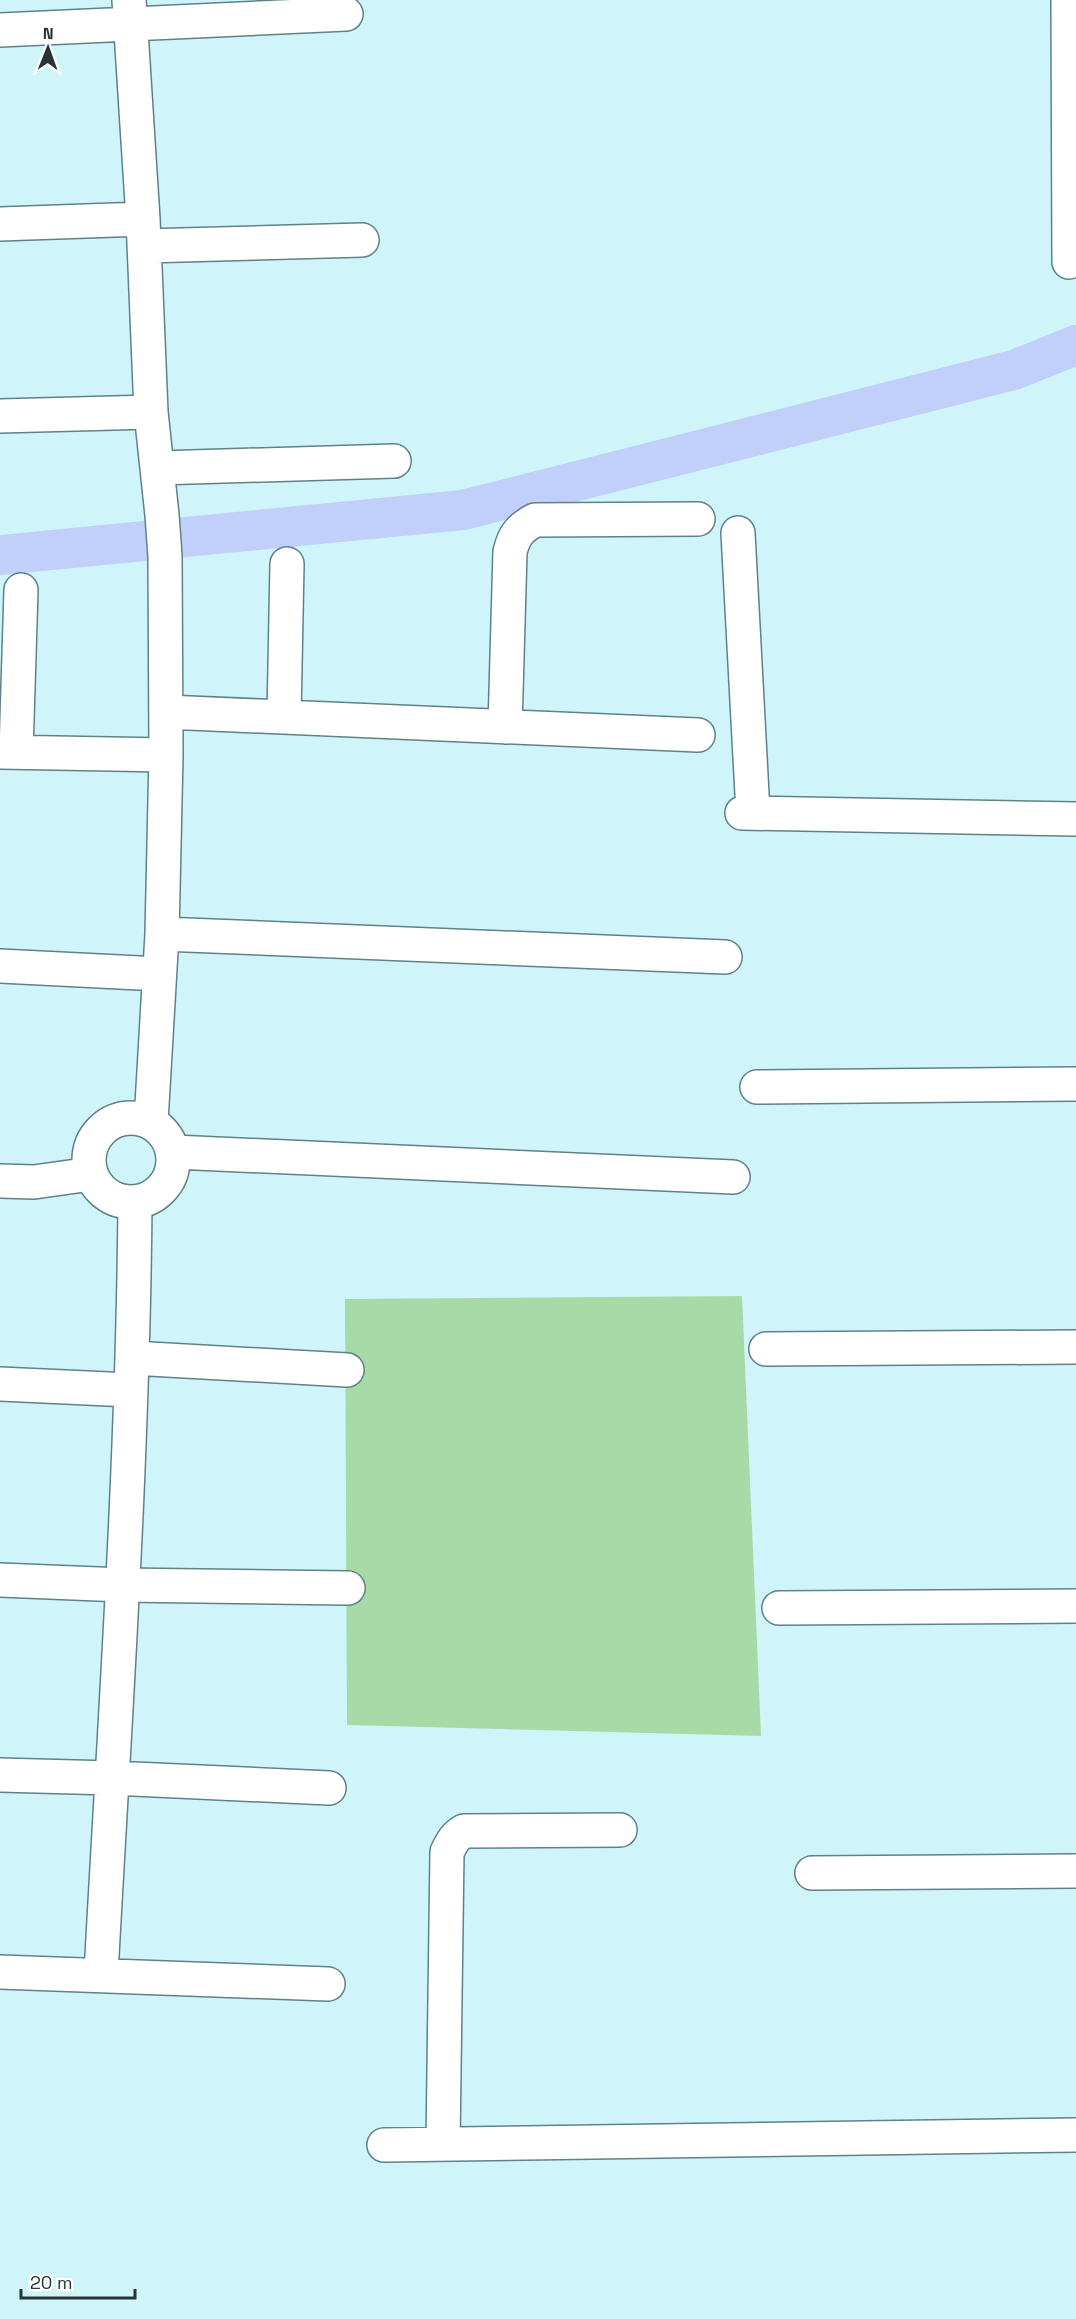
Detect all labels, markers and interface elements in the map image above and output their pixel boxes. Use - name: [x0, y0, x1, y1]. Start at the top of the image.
- north arrow: [18, 18, 78, 78]
- text: N: [43, 23, 54, 44]
- scale bar: [21, 2262, 135, 2300]
- text: 20 m: [30, 2271, 73, 2294]

